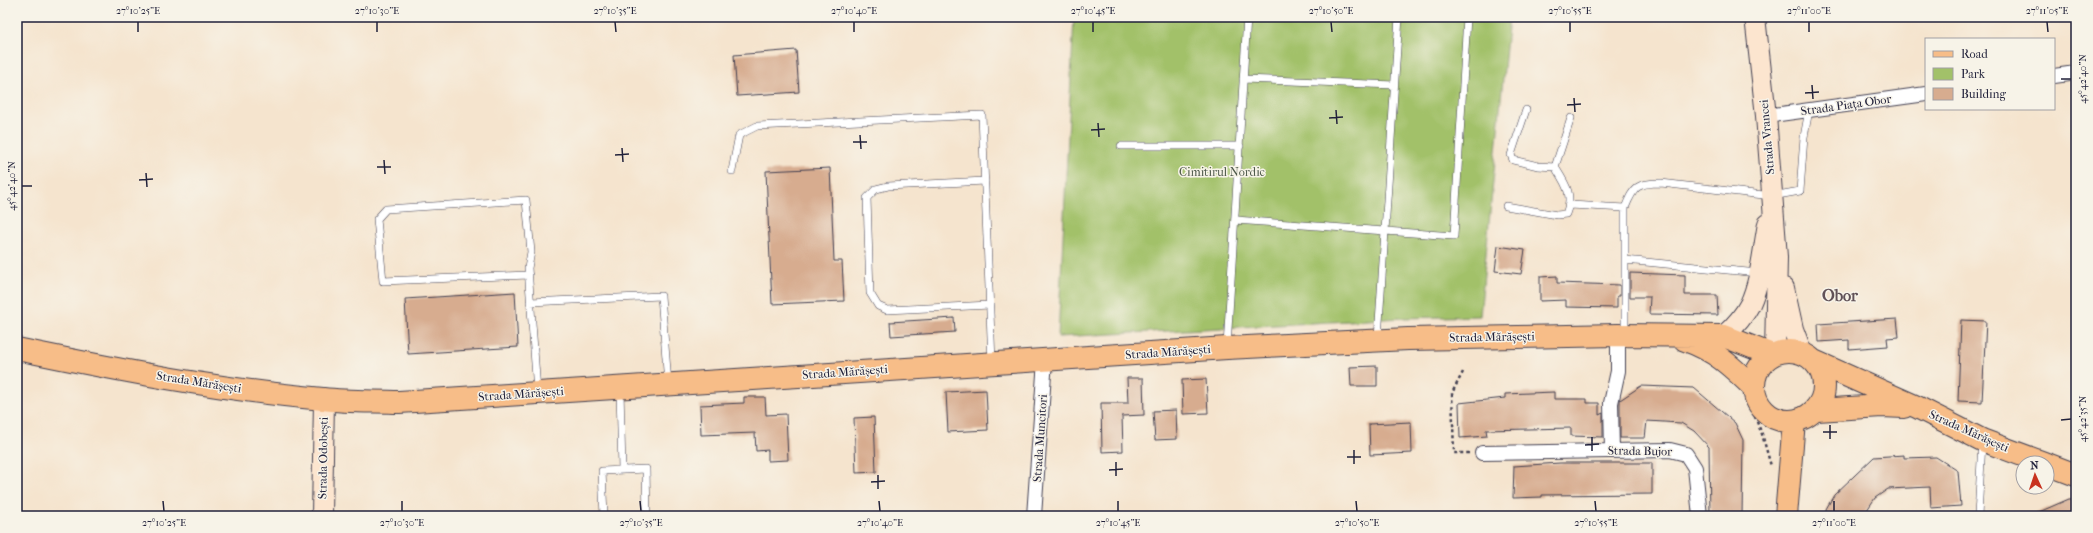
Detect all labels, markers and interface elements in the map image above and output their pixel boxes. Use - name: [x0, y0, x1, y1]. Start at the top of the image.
- text: 27°10'25"E: [116, 5, 160, 17]
- text: 27°10'30"E: [355, 5, 399, 17]
- text: 27°10'35"E: [593, 5, 637, 17]
- text: 27°10'40"E: [831, 5, 877, 17]
- text: 27°10'45"E: [1071, 5, 1115, 17]
- text: 27°10'50"E: [1309, 5, 1353, 17]
- text: 27°10'55"E: [1548, 5, 1592, 17]
- text: 27°11'00"E: [1787, 5, 1831, 17]
- text: 27°11'05"E: [2026, 5, 2068, 17]
- legend: [1925, 38, 2055, 110]
- text: Road: [1961, 47, 1988, 61]
- text: 45°42'40"N: [2077, 54, 2089, 104]
- text: Park: [1961, 67, 1986, 81]
- text: Building: [1961, 87, 2006, 101]
- street label: Strada Piața Obor: [1800, 92, 1893, 118]
- street label: Strada Vrancei: [1757, 98, 1777, 175]
- text: 45°42'40"N: [6, 161, 18, 211]
- park label: Cimitirul Nordic: [1179, 165, 1265, 179]
- district label: Obor: [1822, 286, 1859, 305]
- street label: Strada Mărășești: [1449, 329, 1535, 345]
- street label: Strada Mărășești: [1125, 342, 1212, 362]
- street label: Strada Mărășești: [802, 362, 889, 382]
- street label: Strada Mărășești: [156, 368, 243, 396]
- street label: Strada Mărășești: [478, 384, 565, 404]
- street label: Strada Muncitori: [1030, 393, 1050, 482]
- text: 45°42'35"N: [2077, 395, 2089, 442]
- street label: Strada Mărășești: [1927, 407, 2011, 455]
- street label: Strada Odobești: [315, 416, 331, 499]
- street label: Strada Bujor: [1608, 443, 1673, 459]
- north arrow: [2015, 455, 2055, 495]
- text: N: [2030, 459, 2040, 472]
- text: 27°10'25"E: [142, 517, 186, 529]
- text: 27°10'30"E: [380, 517, 424, 529]
- text: 27°10'35"E: [619, 517, 663, 529]
- text: 27°10'40"E: [857, 517, 903, 529]
- text: 27°10'45"E: [1096, 517, 1140, 529]
- text: 27°10'50"E: [1335, 517, 1379, 529]
- text: 27°10'55"E: [1574, 517, 1618, 529]
- text: 27°11'00"E: [1812, 517, 1856, 529]

